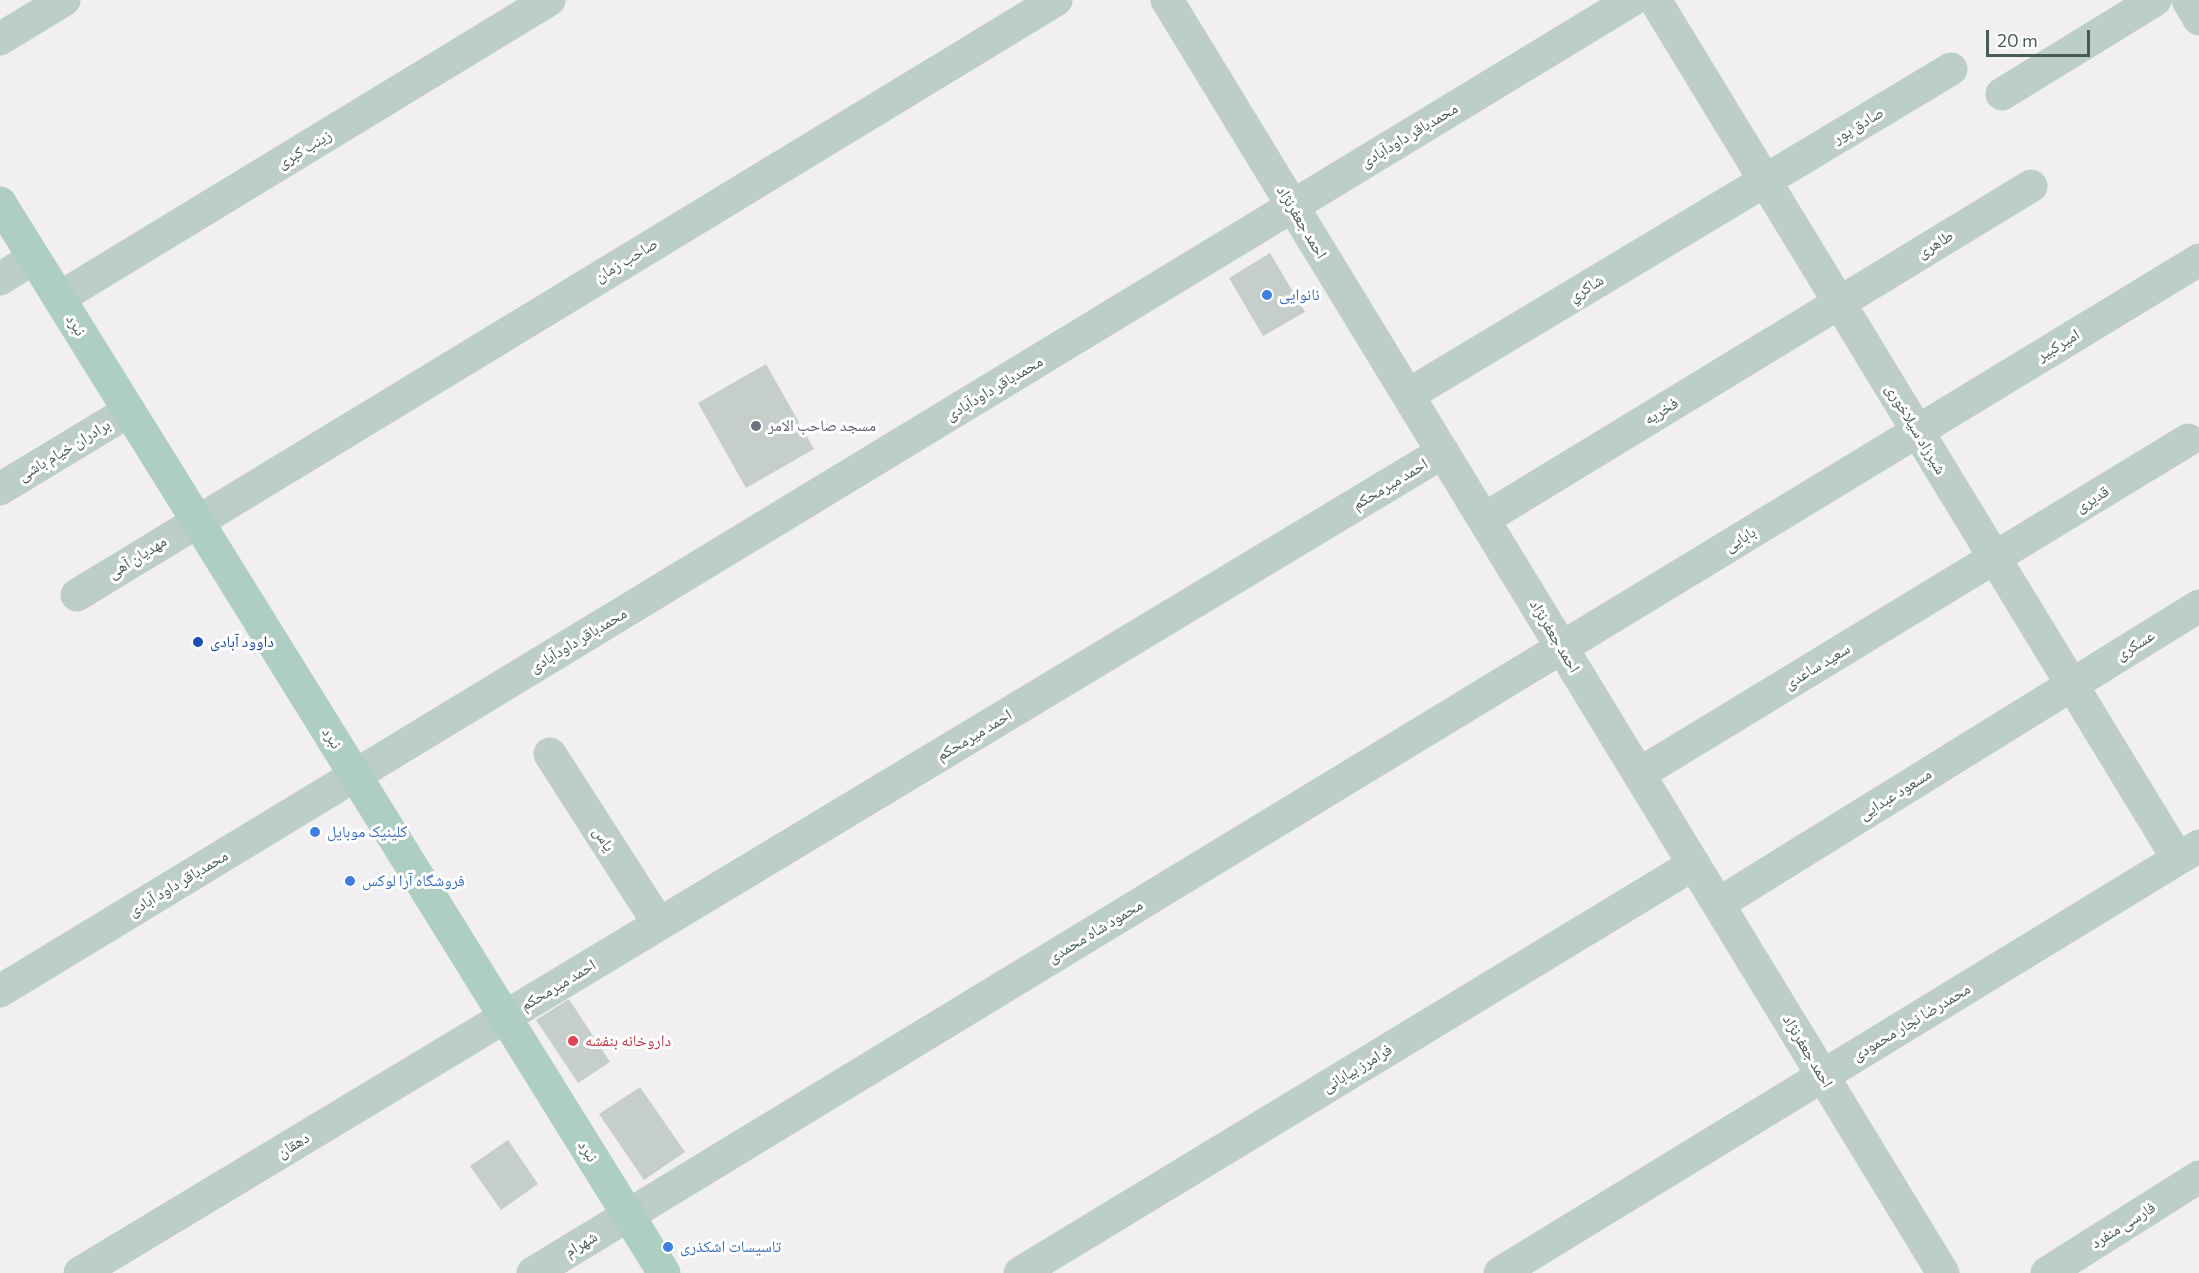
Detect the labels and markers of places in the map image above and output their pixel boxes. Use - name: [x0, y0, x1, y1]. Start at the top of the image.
- place label: نانوایی: [1279, 285, 1320, 305]
- marker: نانوایی: [1260, 288, 1274, 302]
- place label: مسجد صاحب الامر: [768, 416, 876, 436]
- marker: مسجد صاحب الامر: [749, 419, 763, 433]
- place label: داوود آبادی: [210, 632, 274, 652]
- marker: داوود آبادی: [191, 635, 205, 649]
- place label: کلینیک موبایل: [327, 822, 407, 842]
- marker: کلینیک موبایل: [308, 825, 322, 839]
- place label: فروشگاه آرا لوکس: [362, 871, 465, 891]
- marker: فروشگاه آرا لوکس: [343, 874, 357, 888]
- place label: داروخانه بنفشه: [585, 1031, 671, 1051]
- marker: داروخانه بنفشه: [566, 1034, 580, 1048]
- place label: تاسیسات اشکذری: [680, 1237, 781, 1257]
- marker: تاسیسات اشکذری: [661, 1240, 675, 1254]

